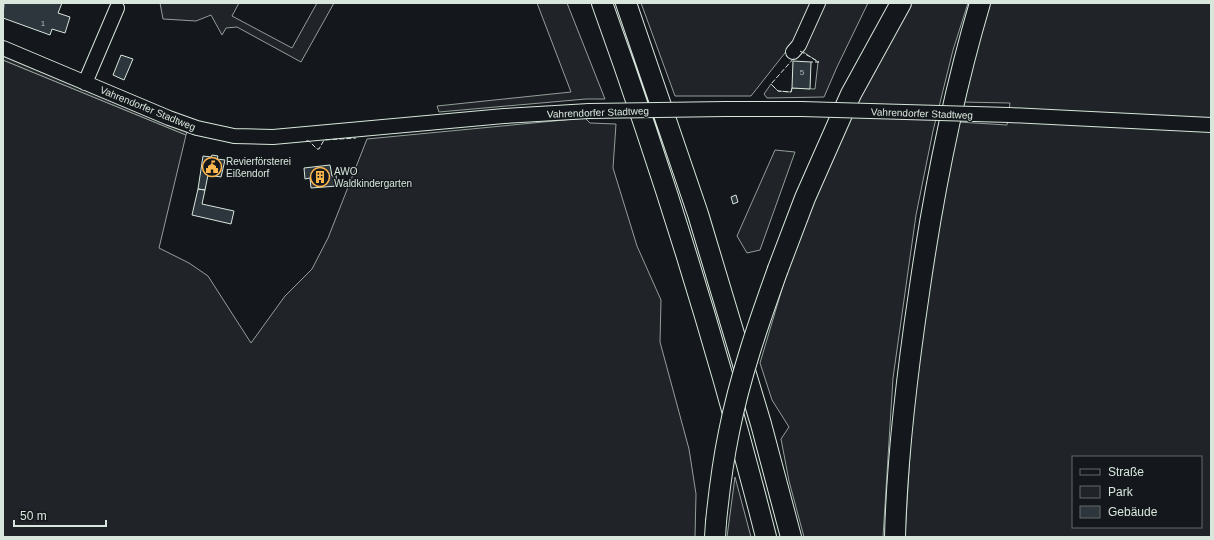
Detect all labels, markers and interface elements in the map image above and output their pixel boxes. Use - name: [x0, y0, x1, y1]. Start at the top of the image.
- house number: 1: [41, 19, 46, 28]
- house number: 5: [800, 68, 805, 77]
- street label: Vahrendorfer Stadtweg: [98, 84, 197, 133]
- street label: Vahrendorfer Stadtweg: [547, 105, 649, 120]
- street label: Vahrendorfer Stadtweg: [871, 106, 973, 121]
- public building icon: Revierförsterei Eißendorf: [201, 156, 223, 178]
- place label: Revierförsterei Eißendorf: [226, 156, 291, 179]
- building icon: AWO Waldkindergarten: [309, 166, 331, 188]
- place label: AWO Waldkindergarten: [334, 166, 412, 189]
- legend: [1072, 456, 1202, 528]
- text: Straße: [1108, 465, 1144, 479]
- text: Park: [1108, 485, 1134, 499]
- scale bar: [14, 502, 106, 528]
- text: Gebäude: [1108, 505, 1158, 519]
- text: 50 m: [20, 509, 47, 523]

